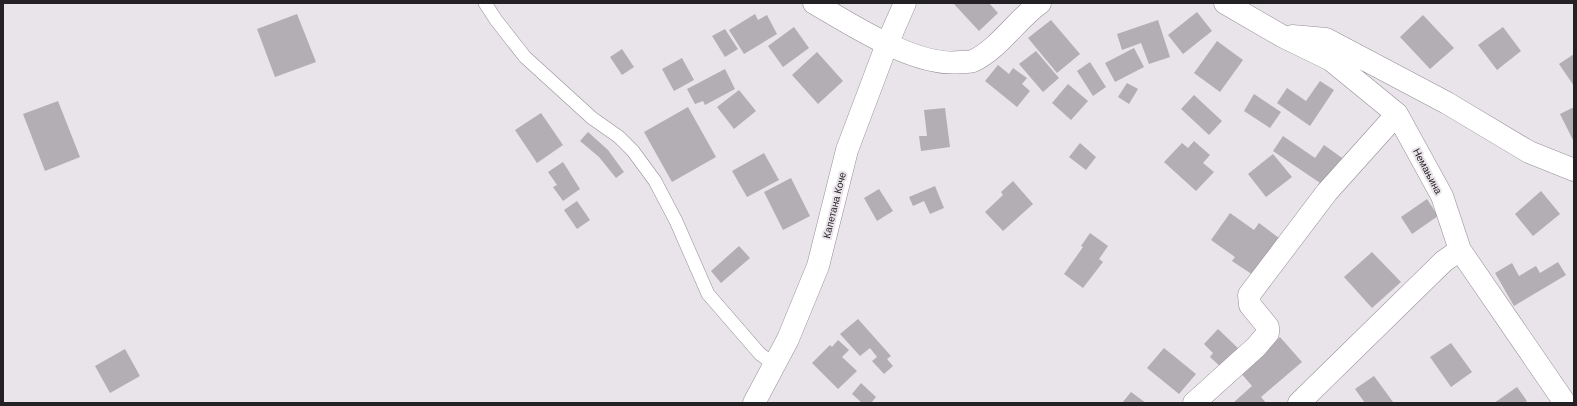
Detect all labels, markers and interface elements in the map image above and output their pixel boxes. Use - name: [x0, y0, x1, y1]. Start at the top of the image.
- street label: Немањина: [1411, 147, 1444, 196]
- street label: Капетана Коче: [821, 170, 848, 239]

